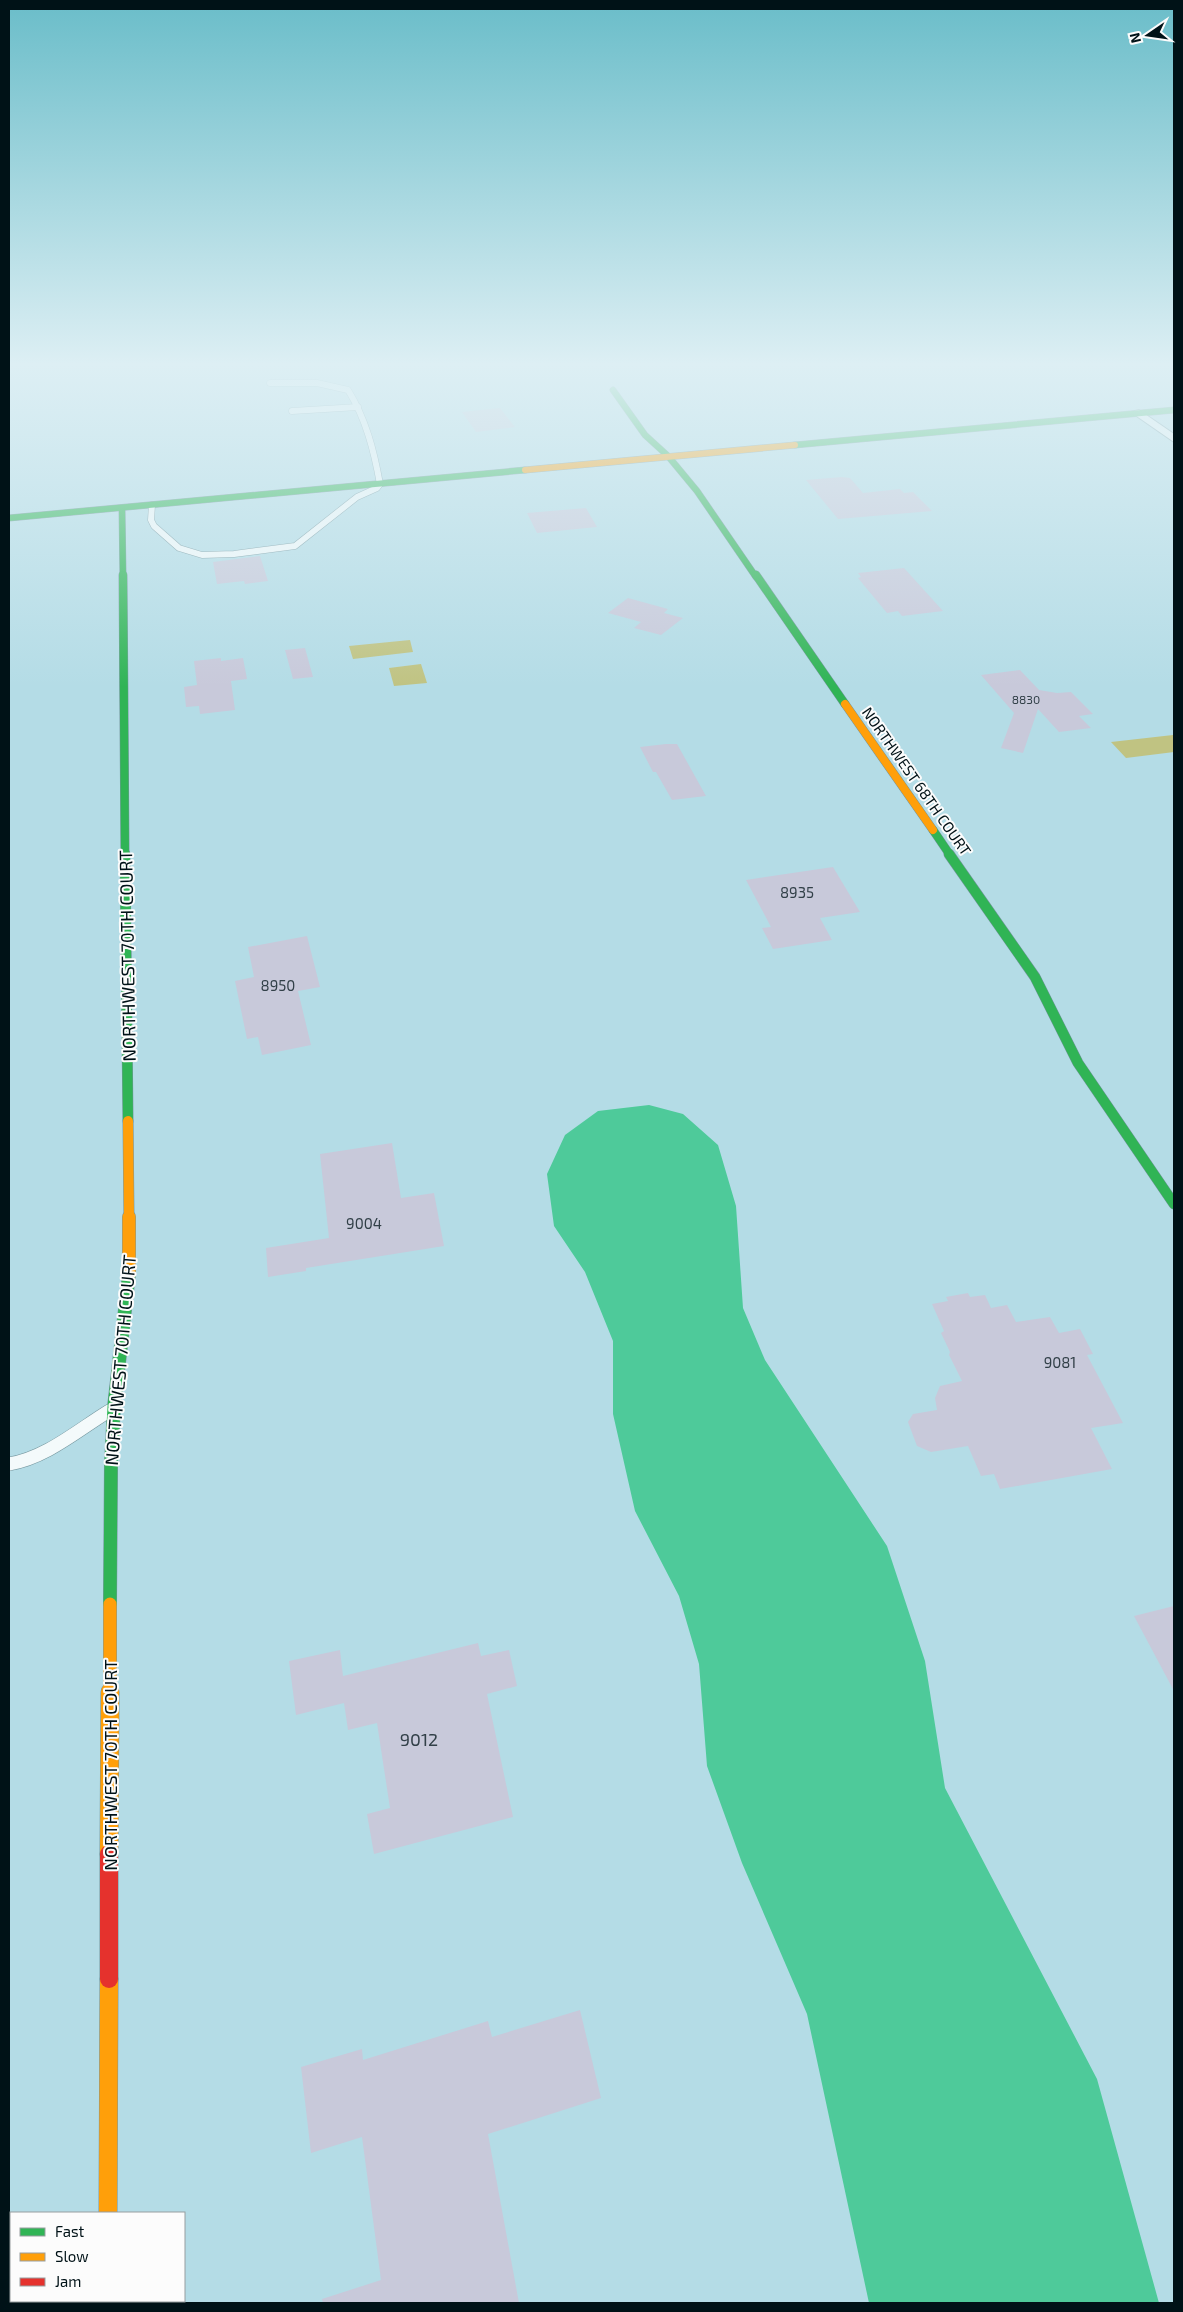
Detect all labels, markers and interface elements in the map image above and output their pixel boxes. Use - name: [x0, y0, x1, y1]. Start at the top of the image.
- north arrow: [1123, 10, 1173, 60]
- text: N: [1125, 31, 1144, 45]
- house number: 8830: [1012, 692, 1040, 706]
- street label: NORTHWEST 68TH COURT: [859, 703, 975, 859]
- street label: NORTHWEST 70TH COURT: [114, 850, 140, 1062]
- house number: 8935: [780, 883, 814, 901]
- house number: 8950: [261, 976, 295, 994]
- house number: 9004: [346, 1214, 382, 1232]
- street label: NORTHWEST 70TH COURT: [100, 1253, 140, 1466]
- house number: 9081: [1044, 1353, 1076, 1371]
- street label: NORTHWEST 70TH COURT: [99, 1659, 121, 1871]
- house number: 9012: [400, 1728, 438, 1750]
- legend: [10, 2212, 185, 2302]
- text: Fast: [55, 2222, 85, 2240]
- text: Slow: [55, 2247, 89, 2265]
- text: Jam: [55, 2272, 81, 2290]

